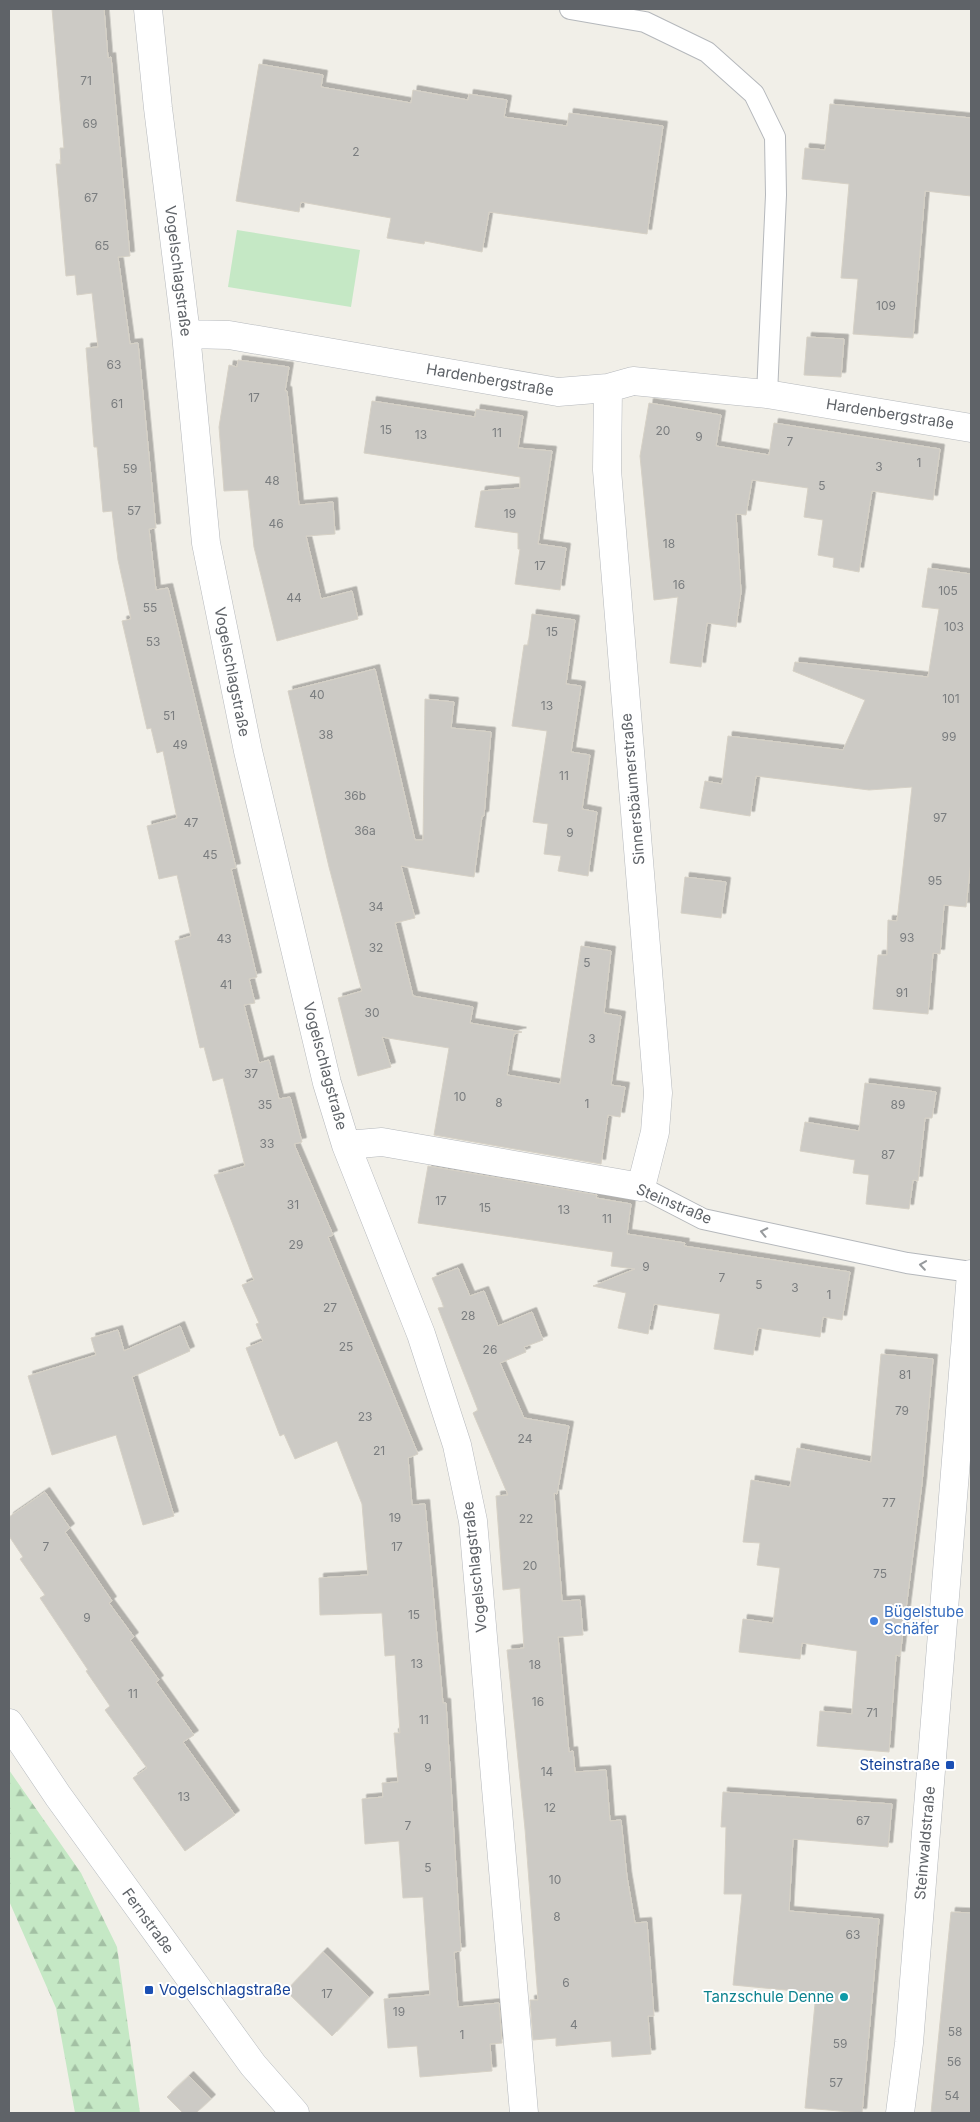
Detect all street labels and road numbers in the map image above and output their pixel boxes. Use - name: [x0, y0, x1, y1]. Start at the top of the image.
- street label: Vogelschlagstraße: [161, 204, 196, 337]
- street label: Hardenbergstraße: [425, 359, 555, 400]
- street label: Hardenbergstraße: [825, 394, 955, 433]
- street label: Vogelschlagstraße: [211, 605, 254, 738]
- street label: Sinnersbäumerstraße: [616, 712, 649, 866]
- street label: Vogelschlagstraße: [299, 1000, 352, 1132]
- street label: Steinstraße: [633, 1179, 715, 1228]
- street label: Vogelschlagstraße: [458, 1501, 491, 1634]
- street label: Steinwaldstraße: [910, 1785, 939, 1901]
- street label: Fernstraße: [118, 1884, 179, 1957]

